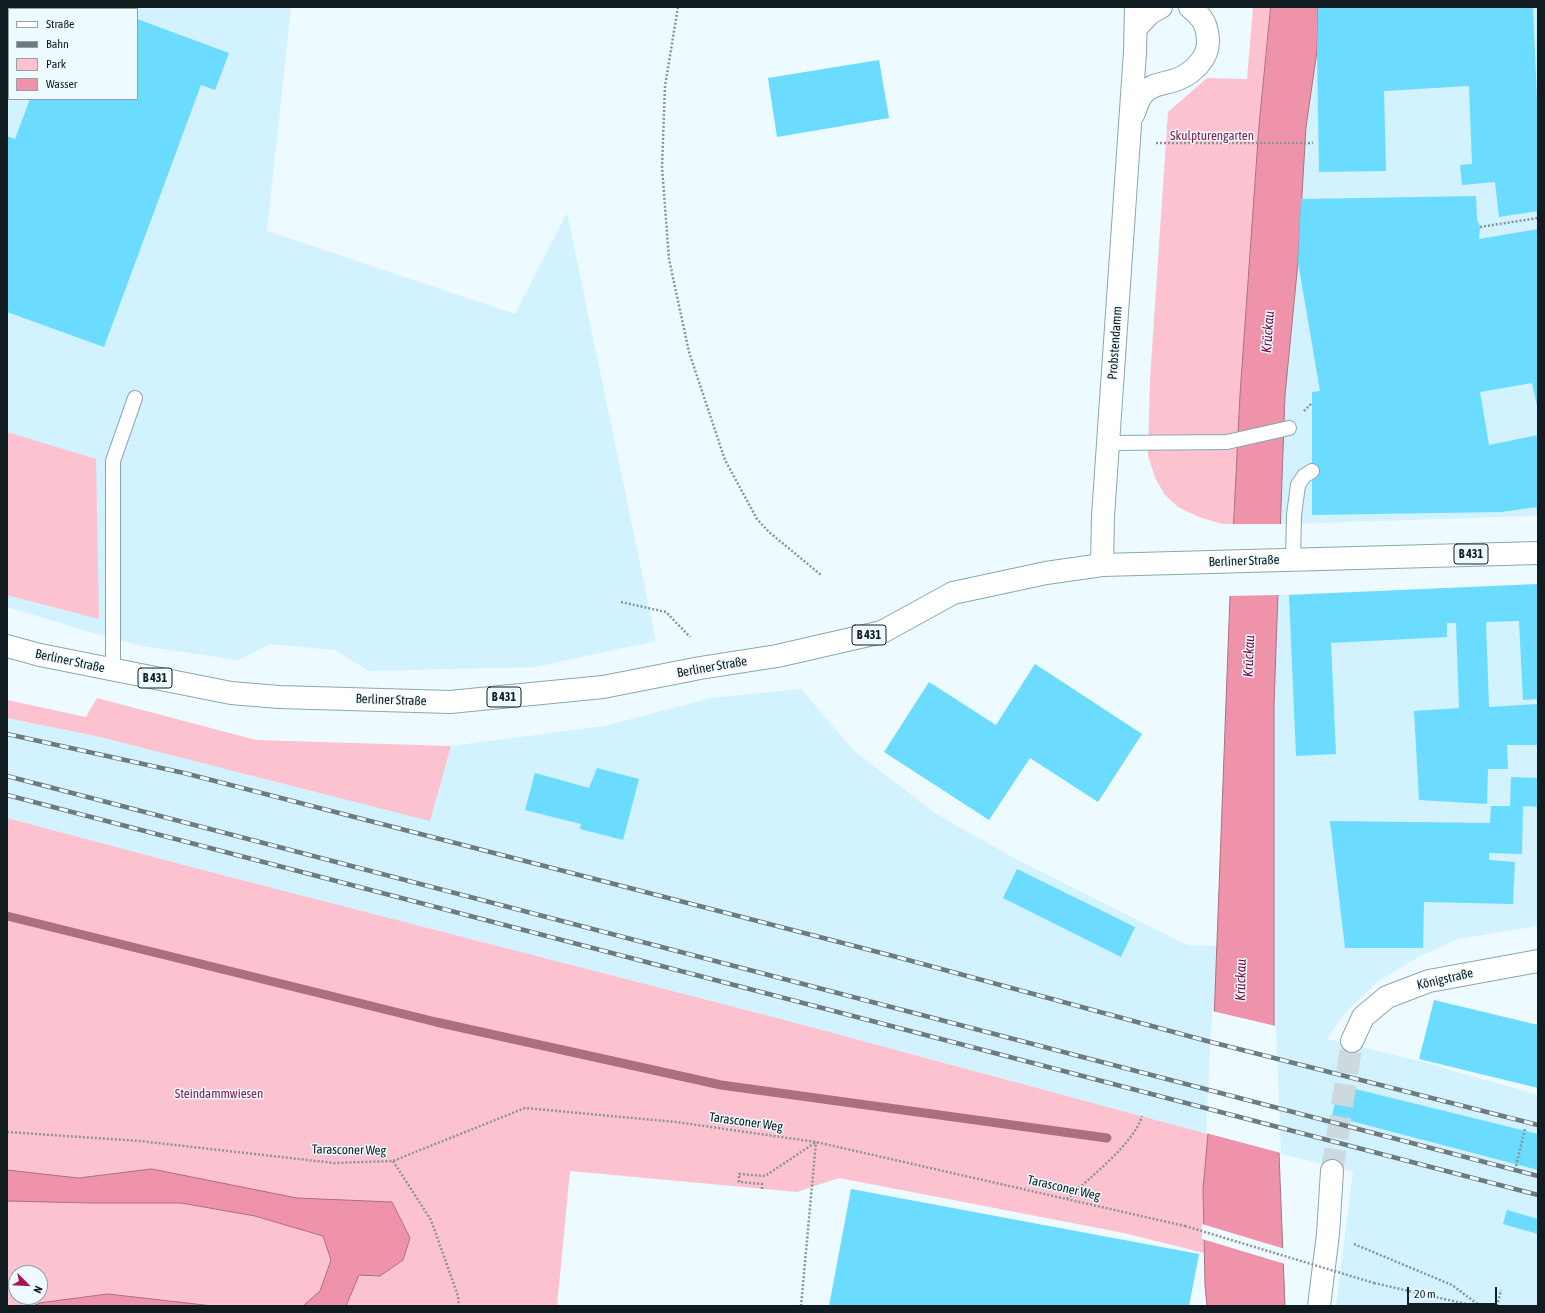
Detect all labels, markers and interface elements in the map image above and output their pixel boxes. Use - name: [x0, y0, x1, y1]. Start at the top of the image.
- legend: [8, 8, 138, 100]
- text: Straße: [46, 17, 74, 31]
- text: Bahn: [46, 37, 69, 51]
- text: Park: [46, 57, 66, 71]
- text: Wasser: [46, 77, 77, 91]
- park label: Skulpturengarten: [1170, 128, 1254, 144]
- street label: Probstendamm: [1105, 306, 1125, 380]
- water label: Krückau: [1258, 310, 1278, 354]
- road number: B 431: [1454, 544, 1488, 564]
- street label: Berliner Straße: [1208, 552, 1280, 570]
- road number: B 431: [852, 625, 886, 645]
- water label: Krückau: [1240, 635, 1258, 677]
- street label: Berliner Straße: [34, 646, 106, 676]
- street label: Berliner Straße: [676, 653, 748, 681]
- road number: B 431: [138, 668, 172, 688]
- road number: B 431: [487, 687, 521, 707]
- street label: Berliner Straße: [355, 691, 427, 709]
- water label: Krückau: [1232, 959, 1250, 1001]
- street label: Königstraße: [1415, 965, 1475, 993]
- park label: Steindammwiesen: [175, 1086, 263, 1102]
- street label: Tarasconer Weg: [708, 1109, 784, 1135]
- street label: Tarasconer Weg: [312, 1142, 386, 1158]
- street label: Tarasconer Weg: [1026, 1172, 1102, 1204]
- north arrow: [8, 1265, 48, 1305]
- scale bar: [1409, 1279, 1499, 1305]
- text: N: [31, 1284, 45, 1295]
- text: 20 m: [1414, 1287, 1436, 1301]

